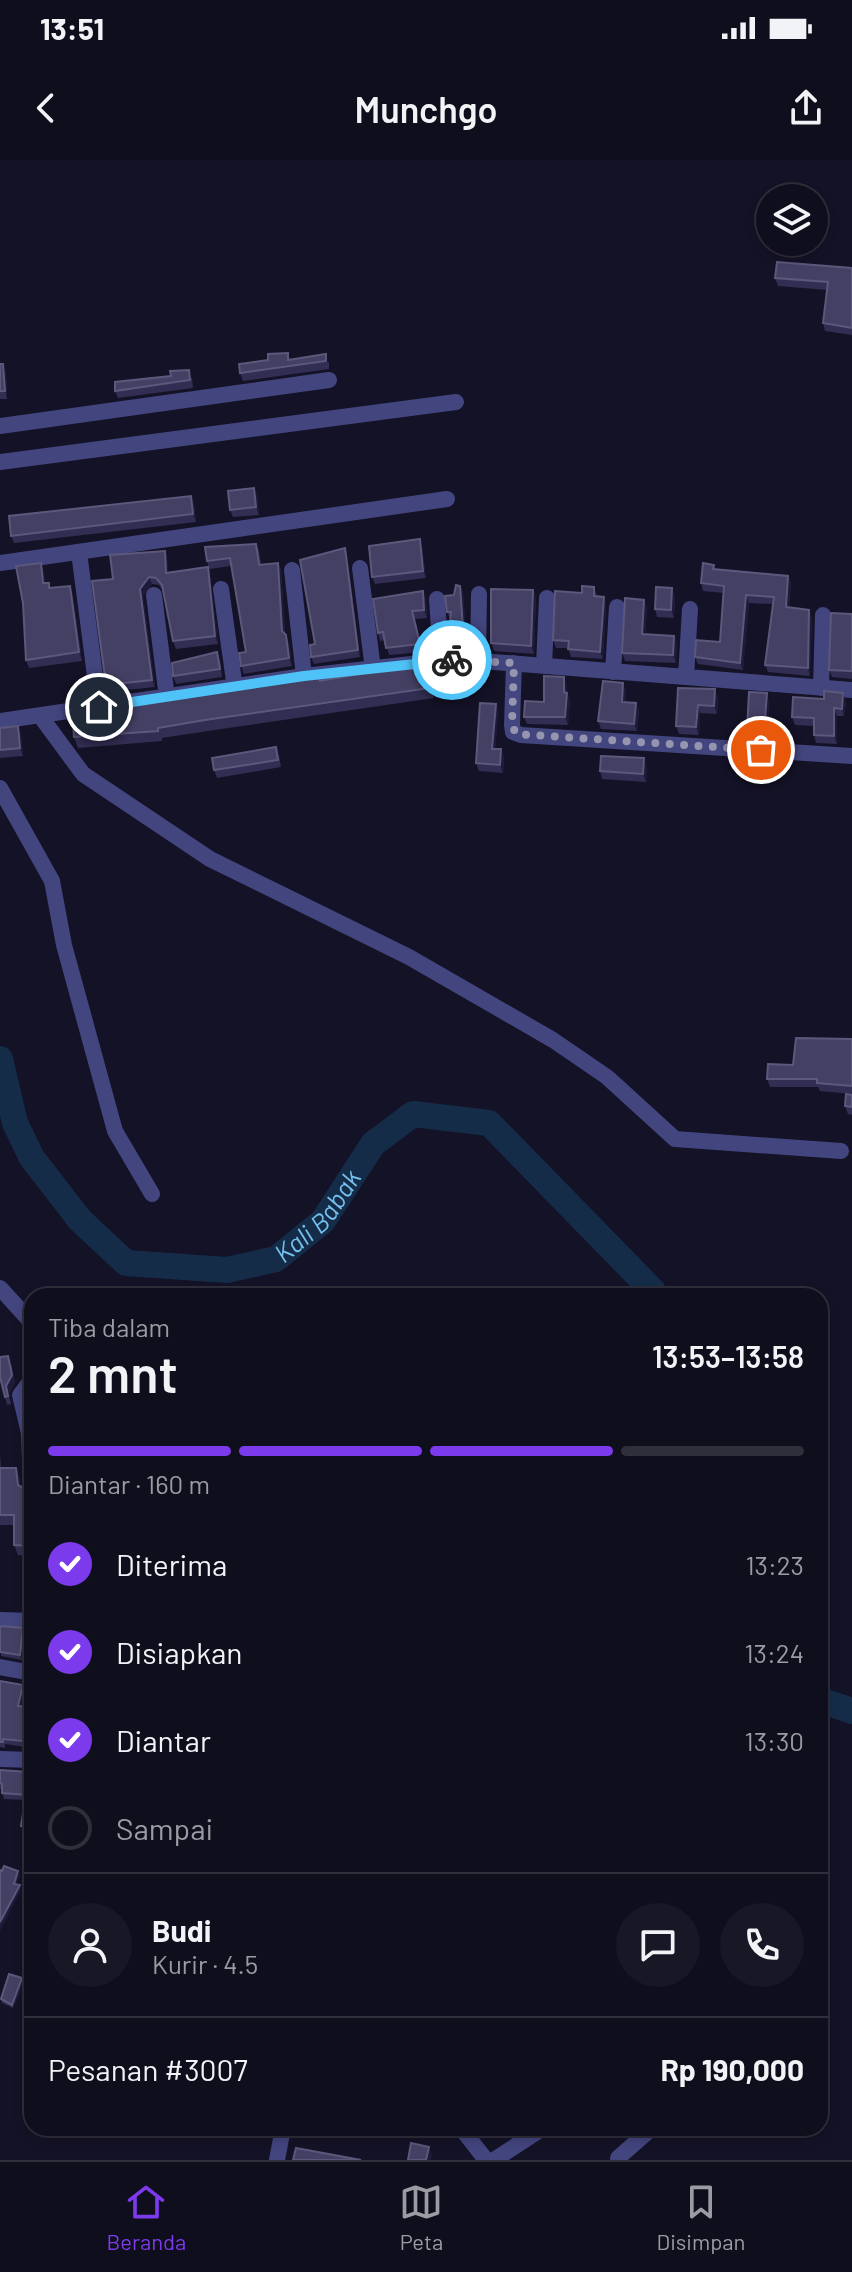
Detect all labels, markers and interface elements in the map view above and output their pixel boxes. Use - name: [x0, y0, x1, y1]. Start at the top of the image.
- text: 13:51: [40, 10, 104, 46]
- icon: back: [24, 86, 68, 130]
- icon: share: [784, 86, 828, 130]
- text: Munchgo: [354, 87, 498, 130]
- map controls: [756, 184, 828, 256]
- button: layers: [756, 184, 828, 256]
- courier: [412, 620, 492, 700]
- icon: bike: [430, 638, 474, 682]
- pin: [65, 673, 133, 741]
- icon: home: [77, 685, 121, 729]
- pin: [727, 716, 795, 784]
- icon: bag: [739, 728, 783, 772]
- water label: Kali Babak: [267, 1163, 366, 1268]
- text: Tiba dalam: [48, 1311, 170, 1342]
- text: 13:53–13:58: [652, 1338, 804, 1374]
- text: 2 mnt: [48, 1341, 178, 1403]
- text: Diantar · 160 m: [48, 1468, 210, 1499]
- icon: check: [48, 1542, 92, 1586]
- text: Diterima: [116, 1546, 227, 1582]
- text: 13:23: [746, 1549, 804, 1580]
- icon: check: [48, 1630, 92, 1674]
- text: Disiapkan: [116, 1634, 242, 1670]
- text: 13:24: [744, 1637, 804, 1668]
- icon: check: [48, 1718, 92, 1762]
- text: Diantar: [116, 1722, 211, 1758]
- text: 13:30: [745, 1725, 804, 1756]
- text: Sampai: [116, 1810, 213, 1846]
- button: person: [48, 1903, 132, 1987]
- button: chat: [616, 1903, 700, 1987]
- button: phone: [720, 1903, 804, 1987]
- text: Budi: [152, 1912, 211, 1948]
- text: Kurir · 4.5: [152, 1948, 258, 1979]
- text: Pesanan #3007: [48, 2051, 248, 2087]
- text: Rp 190,000: [660, 2051, 804, 2087]
- tab: Beranda: [107, 2180, 186, 2254]
- tab: Peta: [399, 2180, 443, 2254]
- tab: Disimpan: [657, 2180, 745, 2254]

